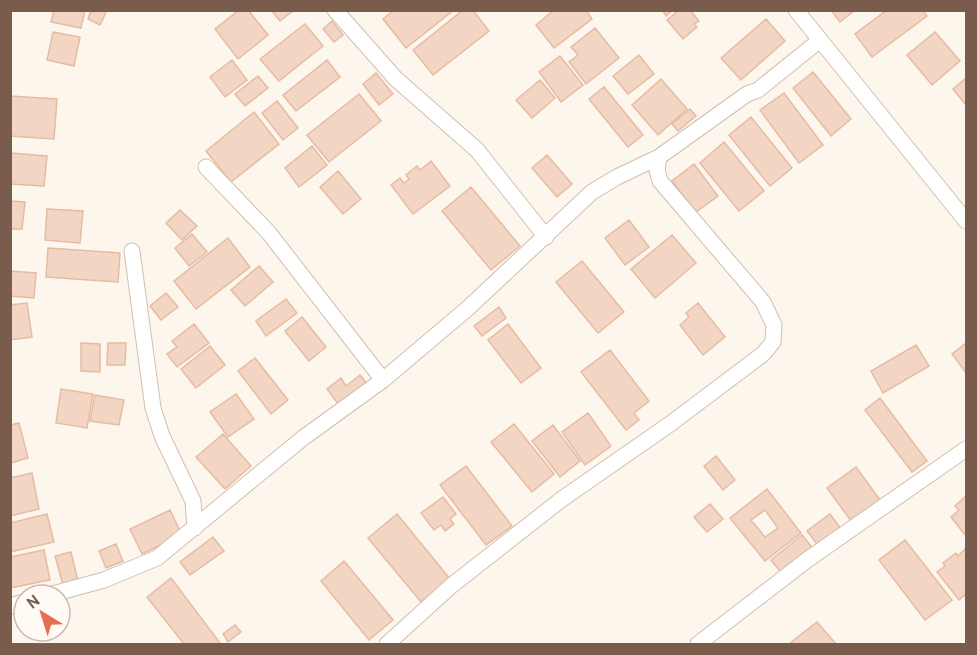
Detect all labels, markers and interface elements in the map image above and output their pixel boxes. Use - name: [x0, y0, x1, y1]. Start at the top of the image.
- north arrow: [12, 583, 72, 643]
- text: N: [23, 591, 45, 614]

